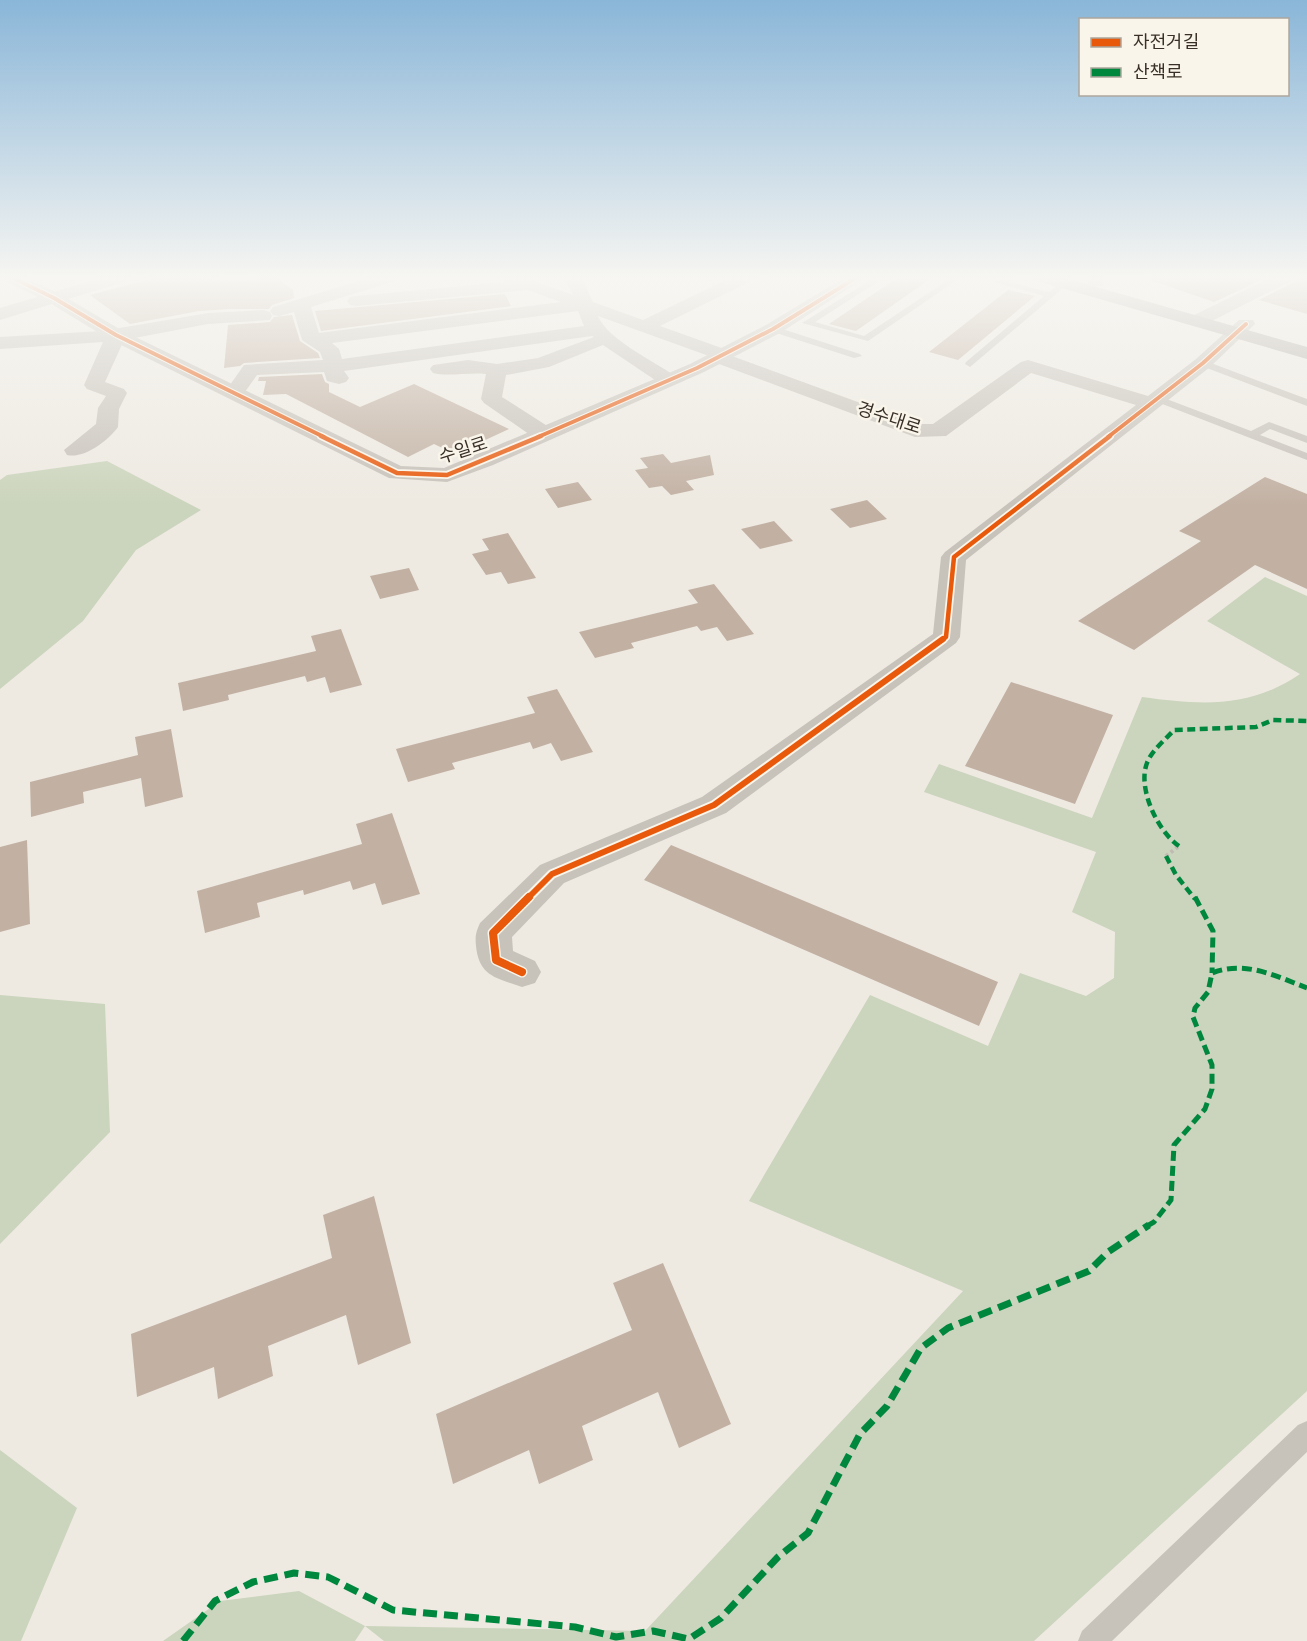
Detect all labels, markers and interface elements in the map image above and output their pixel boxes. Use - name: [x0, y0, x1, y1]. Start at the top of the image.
- legend: [1079, 18, 1289, 96]
- text: 자전거길: [1133, 31, 1199, 52]
- text: 산책로: [1133, 61, 1183, 82]
- street label: 경수대로: [854, 397, 924, 438]
- street label: 수일로: [436, 432, 490, 467]

